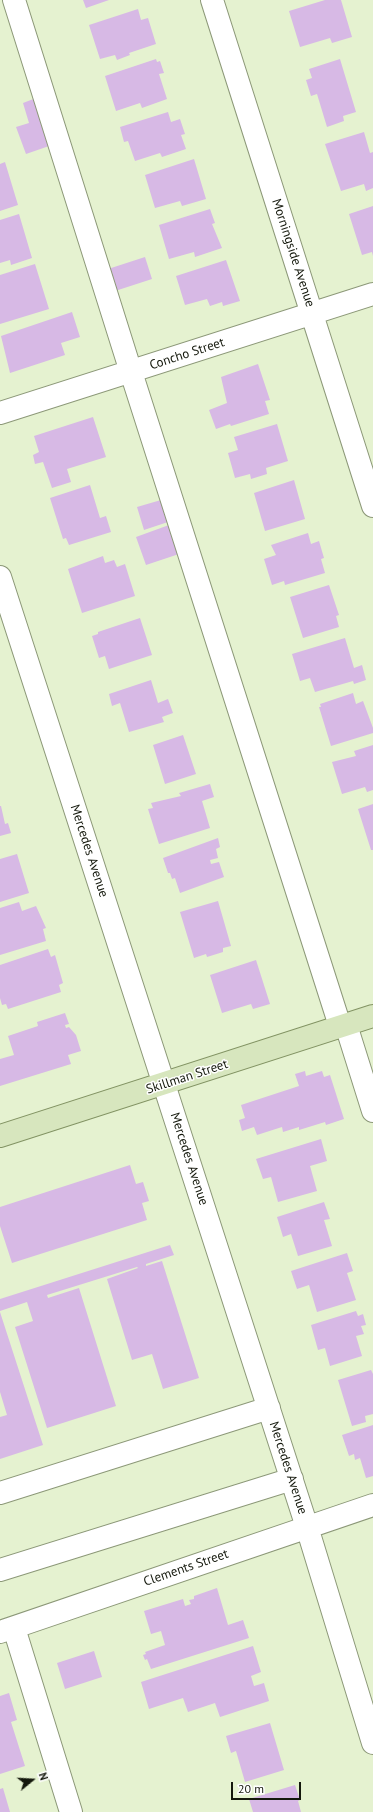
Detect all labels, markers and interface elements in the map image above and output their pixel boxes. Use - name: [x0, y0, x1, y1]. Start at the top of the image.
- street label: Morningside Avenue: [268, 197, 318, 309]
- street label: Concho Street: [148, 335, 226, 373]
- street label: Mercedes Avenue: [67, 803, 111, 899]
- street label: Skillman Street: [144, 1056, 230, 1098]
- street label: Mercedes Avenue: [167, 1111, 211, 1207]
- street label: Mercedes Avenue: [266, 1420, 310, 1516]
- street label: Clements Street: [142, 1546, 230, 1590]
- north arrow: [12, 1760, 52, 1800]
- text: N: [36, 1771, 51, 1782]
- scale bar: [233, 1774, 303, 1800]
- text: 20 m: [238, 1781, 264, 1796]

